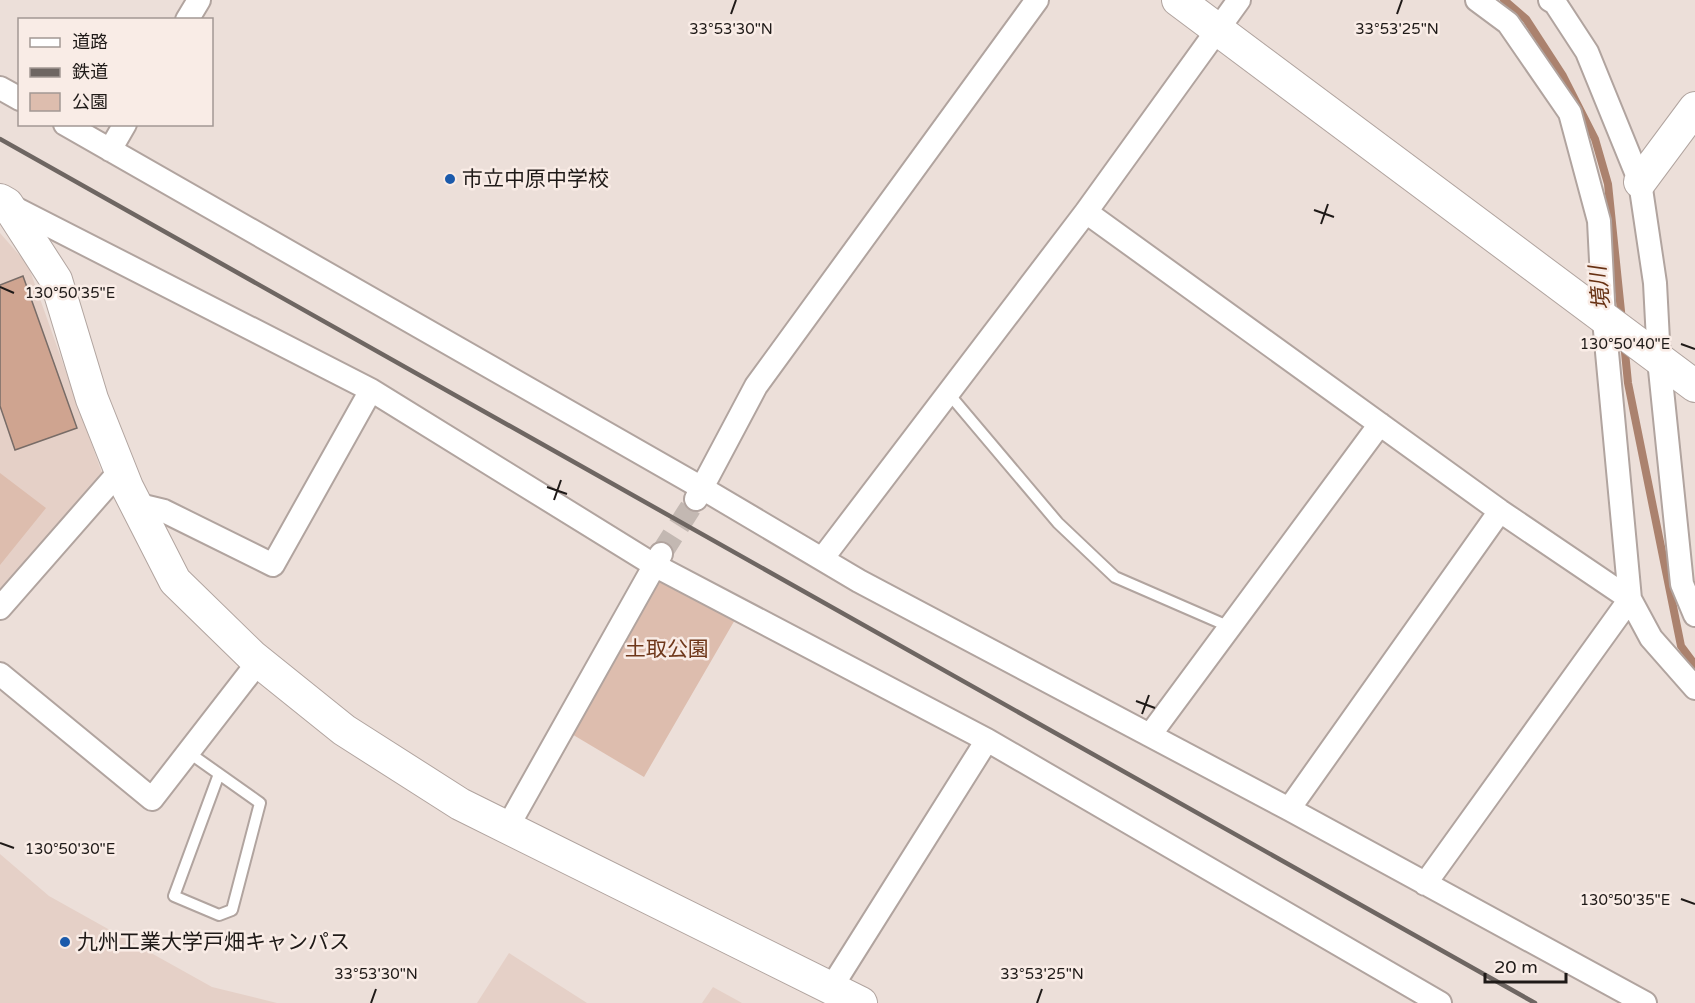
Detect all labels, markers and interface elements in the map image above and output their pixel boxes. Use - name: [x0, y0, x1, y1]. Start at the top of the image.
- legend: [18, 18, 213, 126]
- text: 33°53'30"N: [689, 20, 773, 38]
- text: 33°53'25"N: [1355, 20, 1439, 38]
- text: 道路: [72, 31, 108, 53]
- text: 鉄道: [72, 61, 108, 83]
- text: 公園: [72, 91, 108, 113]
- place label: 市立中原中学校: [462, 167, 609, 192]
- marker: 市立中原中学校: [443, 172, 457, 186]
- water label: 境川: [1585, 263, 1615, 311]
- text: 130°50'35"E: [25, 284, 115, 302]
- text: 130°50'40"E: [1580, 335, 1670, 353]
- park label: 土取公園: [625, 637, 709, 662]
- text: 130°50'30"E: [25, 840, 115, 858]
- text: 130°50'35"E: [1580, 891, 1670, 909]
- place label: 九州工業大学戸畑キャンパス: [77, 930, 350, 955]
- marker: 九州工業大学戸畑キャンパス: [58, 935, 72, 949]
- scale bar: [1485, 946, 1566, 984]
- text: 20 m: [1494, 956, 1538, 978]
- text: 33°53'30"N: [334, 965, 418, 983]
- text: 33°53'25"N: [1000, 965, 1084, 983]

